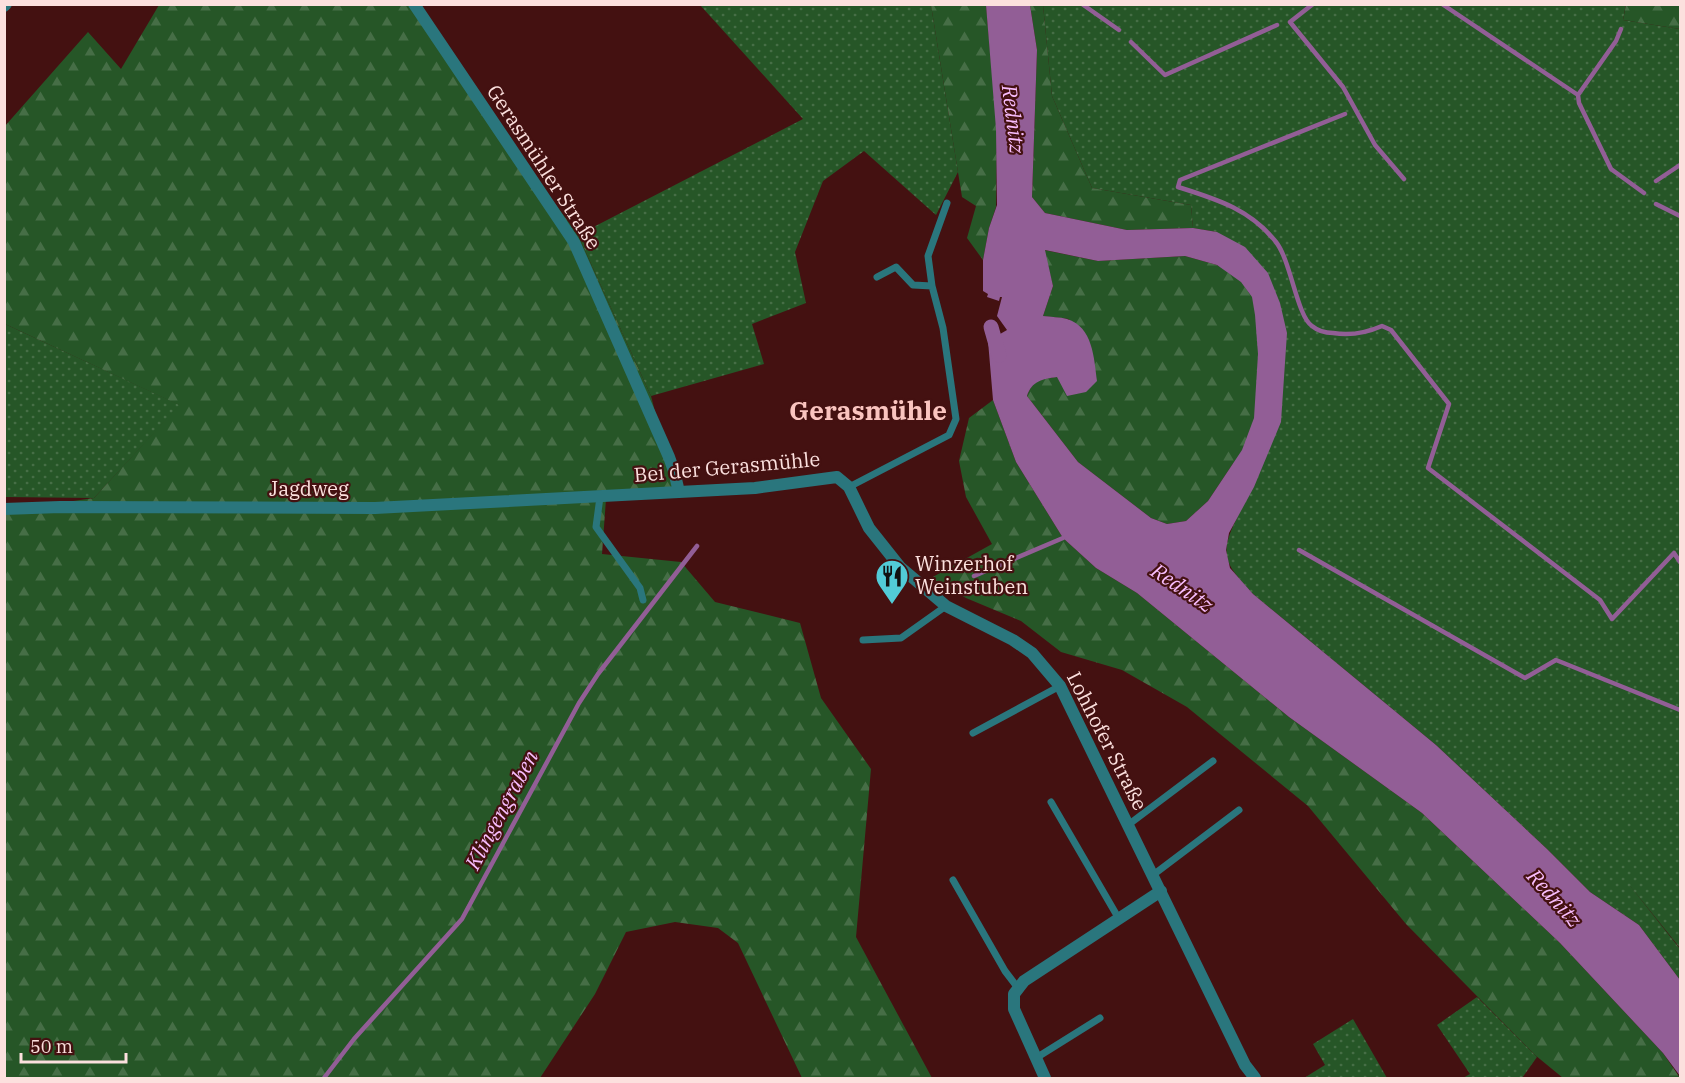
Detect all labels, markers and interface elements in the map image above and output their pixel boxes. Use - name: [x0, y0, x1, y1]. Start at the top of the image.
- street label: Gerasmühler Straße: [481, 79, 608, 254]
- water label: Rednitz: [996, 82, 1032, 155]
- district label: Gerasmühle: [789, 393, 947, 427]
- street label: Bei der Gerasmühle: [633, 445, 821, 488]
- street label: Jagdweg: [269, 475, 349, 502]
- place label: Winzerhof Weinstuben: [915, 550, 1028, 600]
- water label: Rednitz: [1145, 556, 1219, 618]
- restaurant icon: Winzerhof Weinstuben: [874, 558, 910, 605]
- street label: Lohhofer Straße: [1061, 667, 1154, 815]
- water label: Klingengraben: [457, 745, 544, 875]
- water label: Rednitz: [1521, 862, 1588, 933]
- scale bar: [21, 1026, 126, 1064]
- text: 50 m: [30, 1035, 73, 1058]

